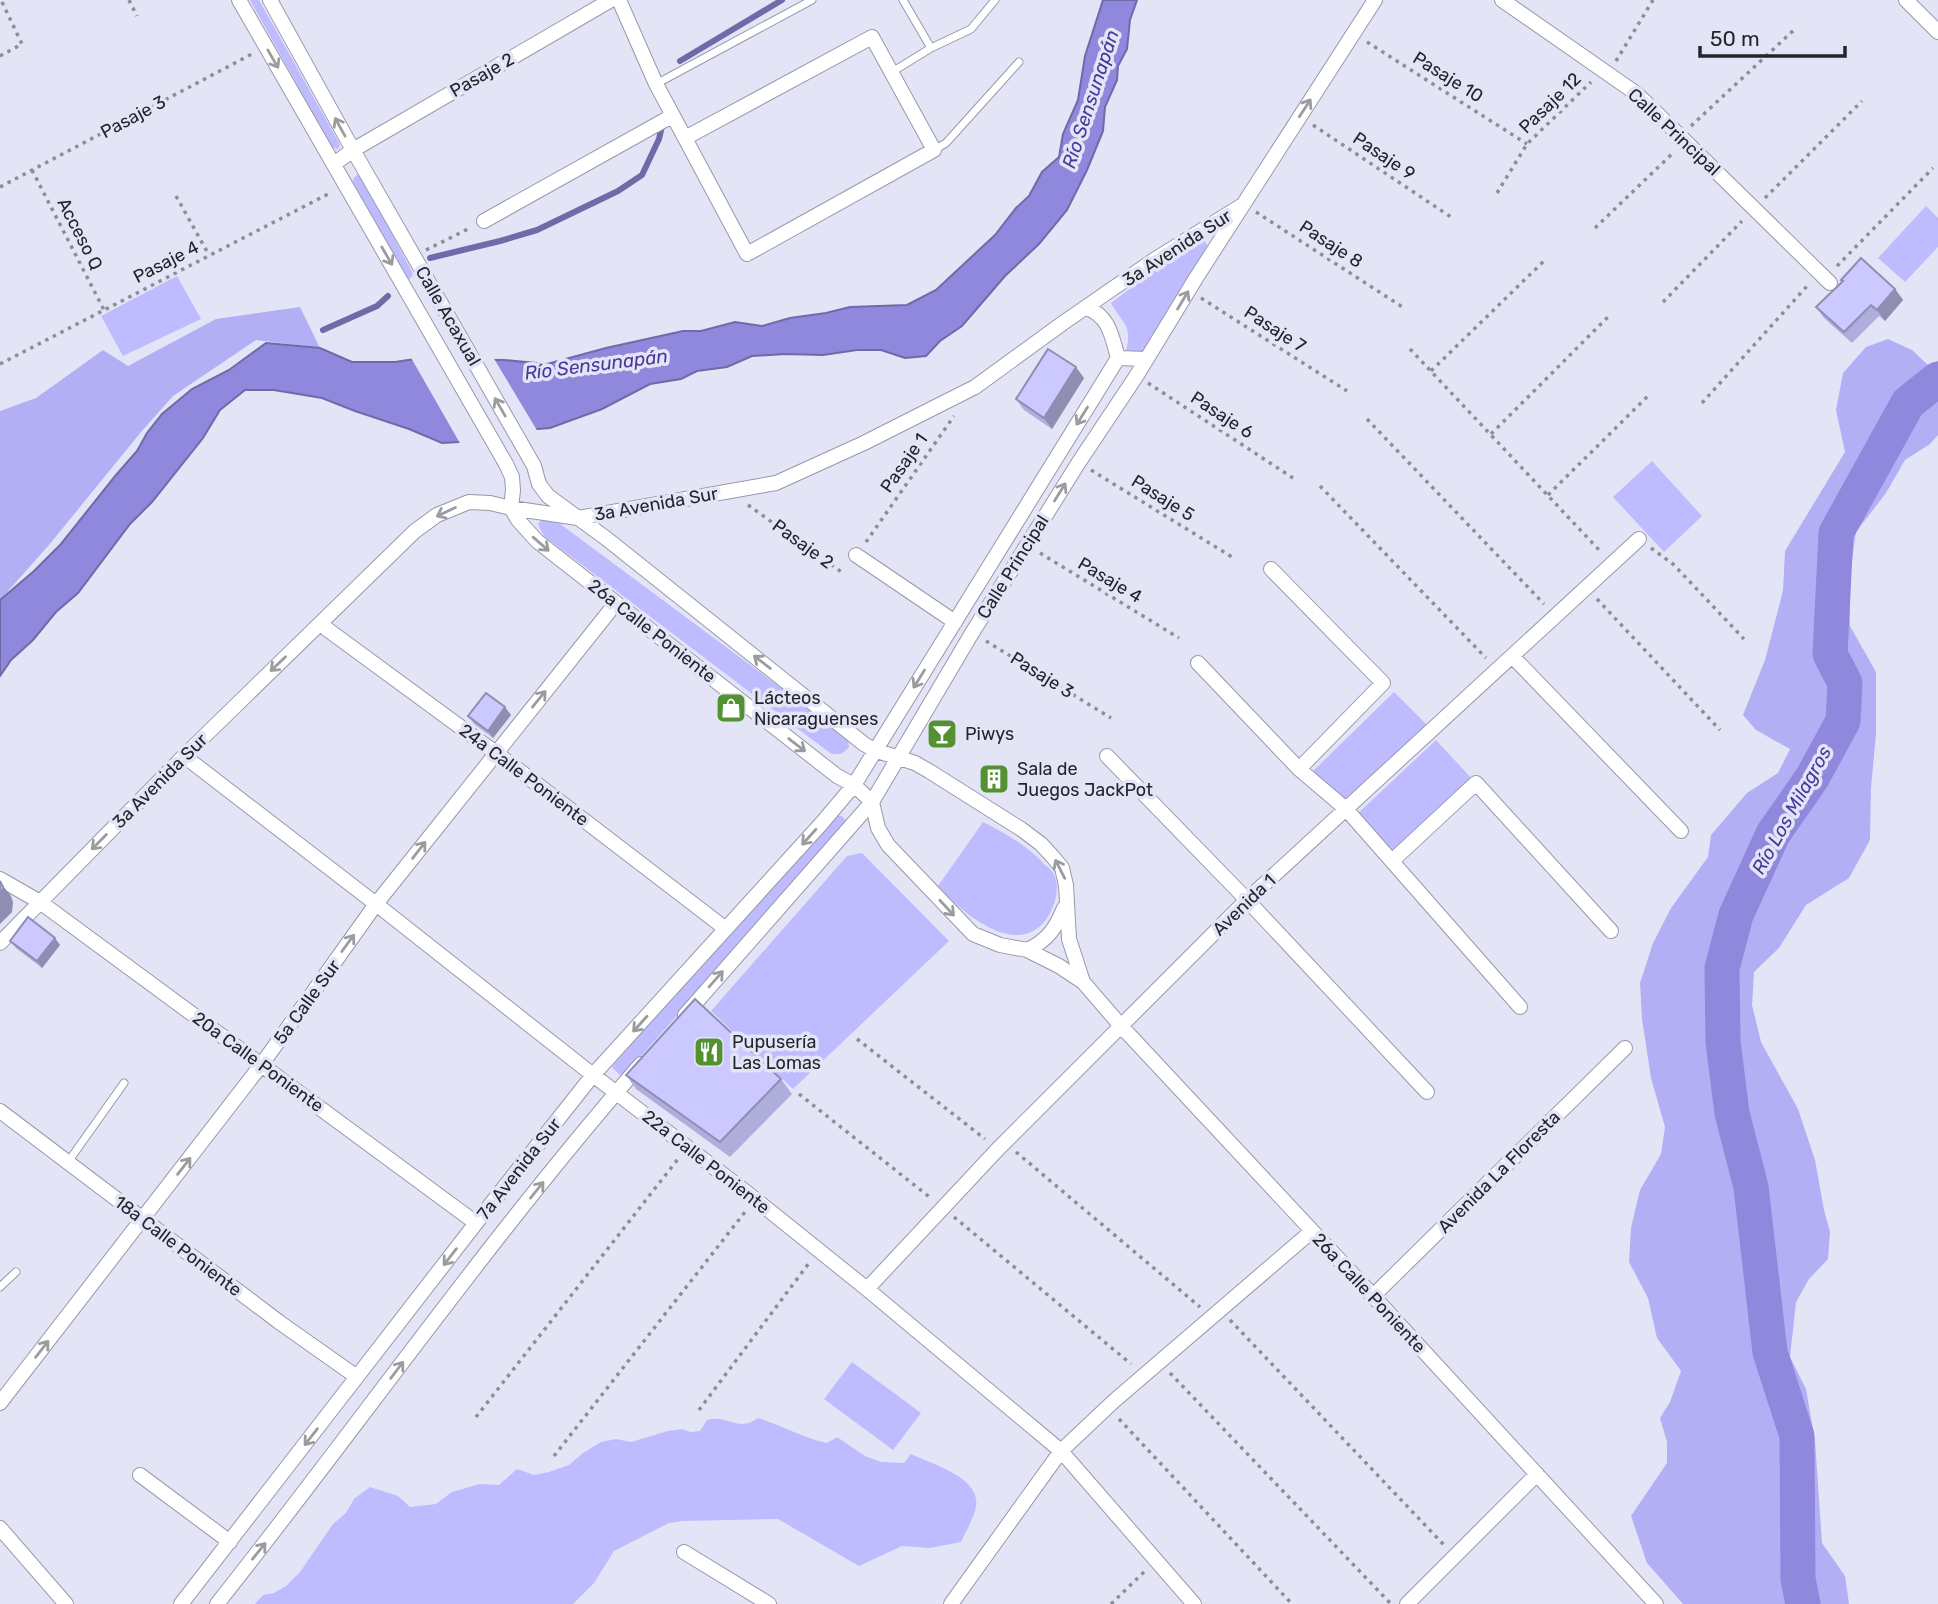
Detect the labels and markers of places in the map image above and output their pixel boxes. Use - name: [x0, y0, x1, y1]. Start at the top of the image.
- place label: Lácteos Nicaraguenses: [754, 687, 878, 730]
- shop icon: Lácteos Nicaraguenses: [714, 691, 748, 725]
- bar icon: Piwys: [925, 717, 959, 751]
- place label: Piwys: [965, 723, 1014, 745]
- place label: Sala de Juegos JackPot: [1017, 758, 1153, 801]
- building icon: Sala de Juegos JackPot: [977, 762, 1011, 796]
- place label: Pupusería Las Lomas: [732, 1031, 821, 1074]
- restaurant icon: Pupusería Las Lomas: [692, 1035, 726, 1069]

